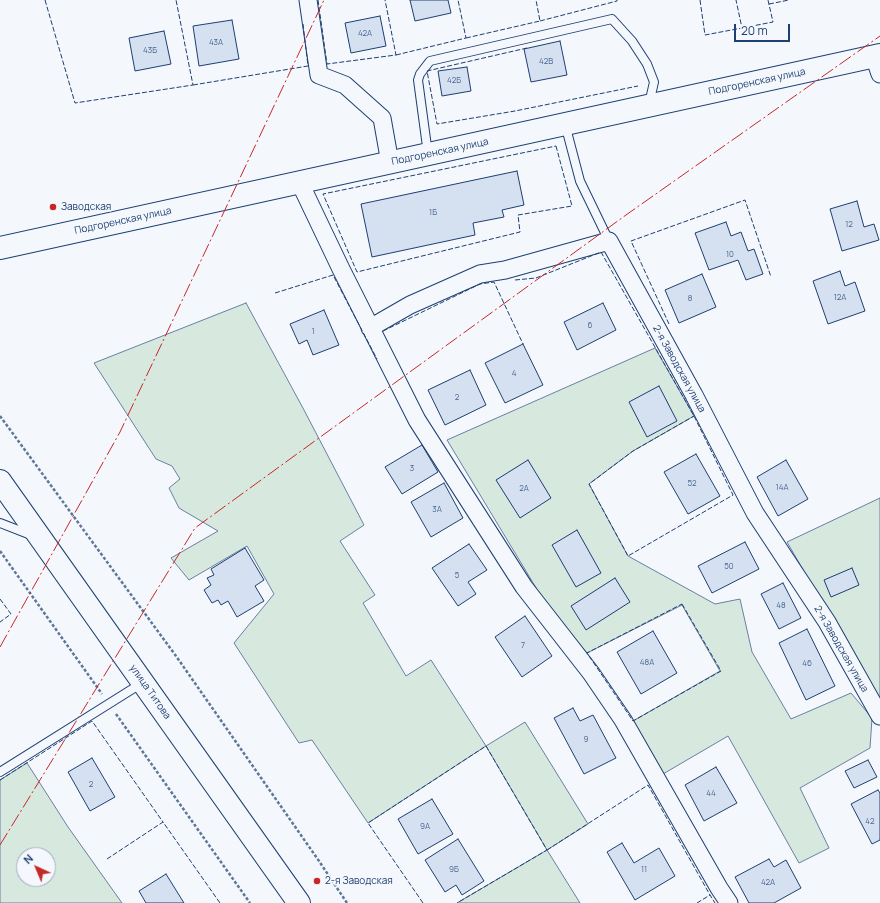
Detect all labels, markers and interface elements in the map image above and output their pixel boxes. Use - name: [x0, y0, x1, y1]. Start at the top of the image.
- scale bar: [736, 16, 792, 42]
- text: 20 m: [741, 22, 768, 39]
- house number: 42А: [358, 29, 372, 39]
- house number: 43А: [209, 38, 223, 48]
- house number: 43Б: [143, 46, 157, 56]
- house number: 42В: [539, 57, 553, 67]
- street label: Подгоренская улица: [707, 66, 807, 98]
- house number: 42Б: [447, 76, 461, 86]
- street label: Подгоренская улица: [390, 136, 490, 168]
- place label: Заводская: [61, 201, 111, 213]
- marker: Заводская: [48, 202, 58, 212]
- street label: Подгоренская улица: [73, 205, 173, 237]
- house number: 1Б: [429, 208, 437, 218]
- house number: 12: [845, 220, 853, 230]
- house number: 10: [726, 250, 734, 260]
- house number: 12А: [834, 293, 846, 303]
- house number: 8: [688, 294, 692, 304]
- house number: 6: [588, 321, 592, 331]
- street label: 2-я Заводская улица: [650, 323, 708, 415]
- house number: 1: [311, 327, 315, 337]
- house number: 4: [512, 369, 516, 379]
- house number: 2: [455, 393, 459, 403]
- house number: 3: [410, 464, 414, 474]
- house number: 52: [688, 479, 696, 489]
- house number: 14А: [776, 483, 788, 493]
- house number: 2А: [519, 484, 529, 494]
- house number: 3А: [432, 505, 442, 515]
- house number: 50: [724, 562, 734, 572]
- house number: 5: [455, 571, 459, 581]
- house number: 48: [776, 601, 786, 611]
- street label: 2-я Заводская улица: [811, 604, 871, 694]
- house number: 7: [521, 641, 525, 651]
- house number: 48А: [640, 658, 654, 668]
- house number: 46: [802, 659, 812, 669]
- street label: улица Титова: [127, 662, 173, 722]
- house number: 9: [584, 735, 588, 745]
- house number: 2: [89, 780, 93, 790]
- house number: 44: [706, 789, 716, 799]
- house number: 42: [865, 817, 875, 827]
- house number: 9А: [420, 822, 430, 832]
- north arrow: [16, 847, 56, 887]
- text: N: [20, 851, 36, 867]
- house number: 9Б: [449, 865, 459, 875]
- house number: 11: [641, 865, 647, 875]
- place label: 2-я Заводская: [325, 875, 393, 887]
- marker: 2-я Заводская: [312, 876, 322, 886]
- house number: 42А: [761, 878, 775, 888]

